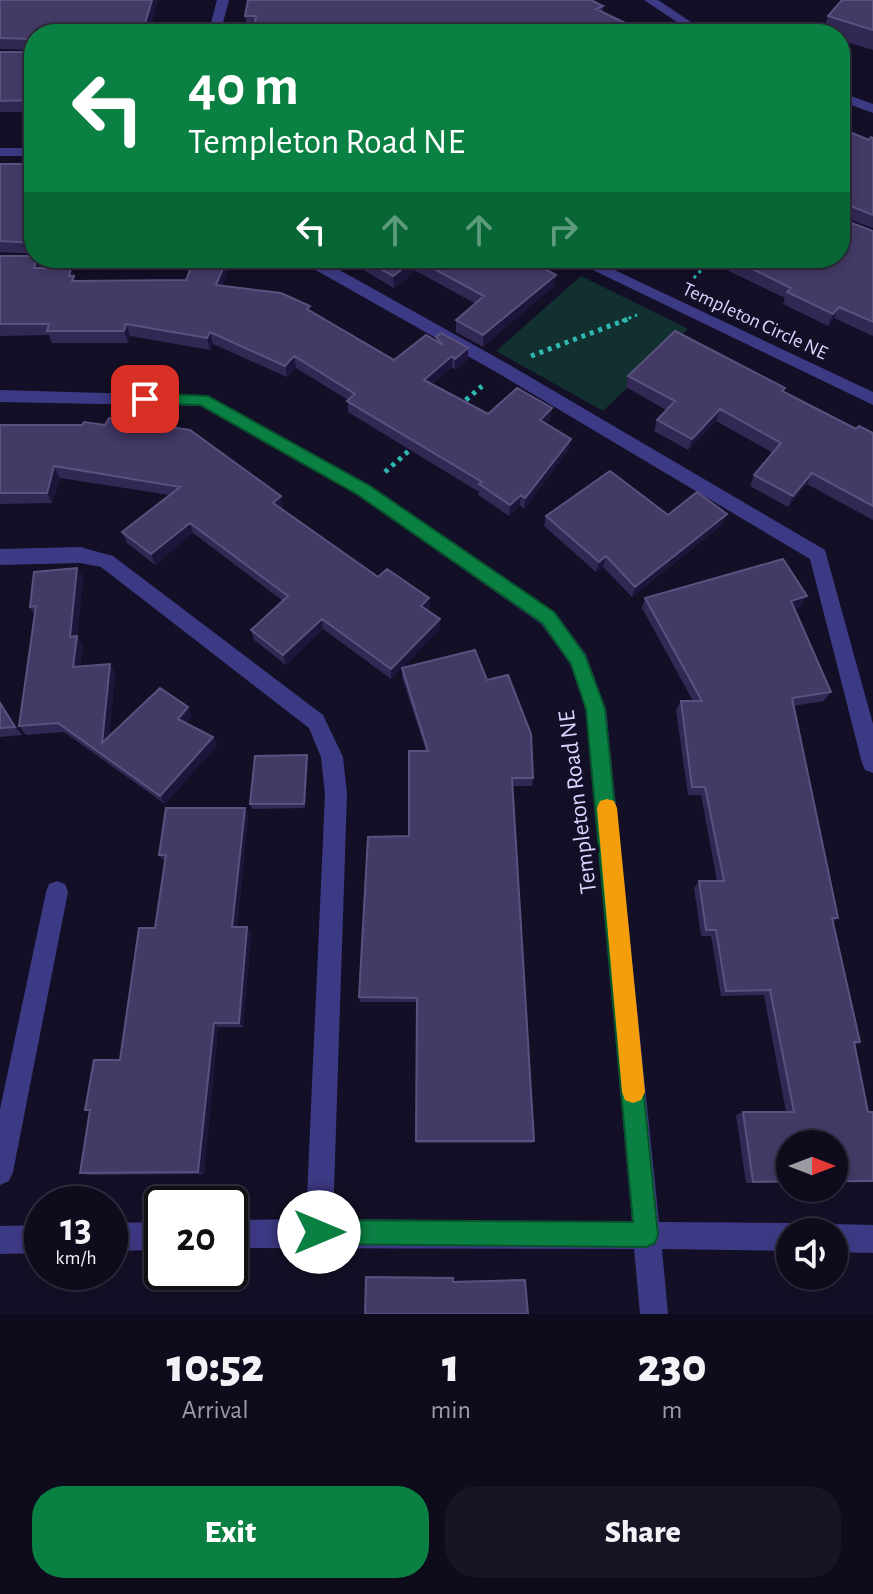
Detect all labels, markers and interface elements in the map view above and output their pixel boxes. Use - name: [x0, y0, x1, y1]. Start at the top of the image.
- icon: left: [56, 56, 160, 160]
- text: 40 m: [188, 59, 299, 115]
- text: Templeton Road NE: [188, 124, 465, 160]
- icon: left: [289, 208, 333, 252]
- icon: ahead: [373, 208, 417, 252]
- icon: ahead: [457, 208, 501, 252]
- icon: right: [541, 208, 585, 252]
- street label: Templeton Circle NE: [679, 279, 831, 363]
- pin: [111, 365, 179, 433]
- icon: arrive: [123, 377, 167, 421]
- street label: Templeton Road NE: [555, 709, 601, 895]
- north arrow: [776, 1130, 848, 1202]
- map controls: [776, 1130, 848, 1290]
- speed limit sign: 20: [144, 1186, 248, 1290]
- position arrow: [277, 1190, 361, 1274]
- text: 13: [60, 1208, 92, 1248]
- button: sound: [776, 1218, 848, 1290]
- text: km/h: [55, 1248, 97, 1268]
- text: 10:52: [167, 1343, 264, 1391]
- text: 1: [442, 1343, 460, 1391]
- text: 230: [638, 1343, 707, 1391]
- text: Arrival: [182, 1397, 249, 1423]
- text: min: [431, 1397, 471, 1423]
- text: m: [662, 1397, 682, 1423]
- button: Exit: [32, 1486, 429, 1578]
- button: Share: [445, 1486, 841, 1578]

